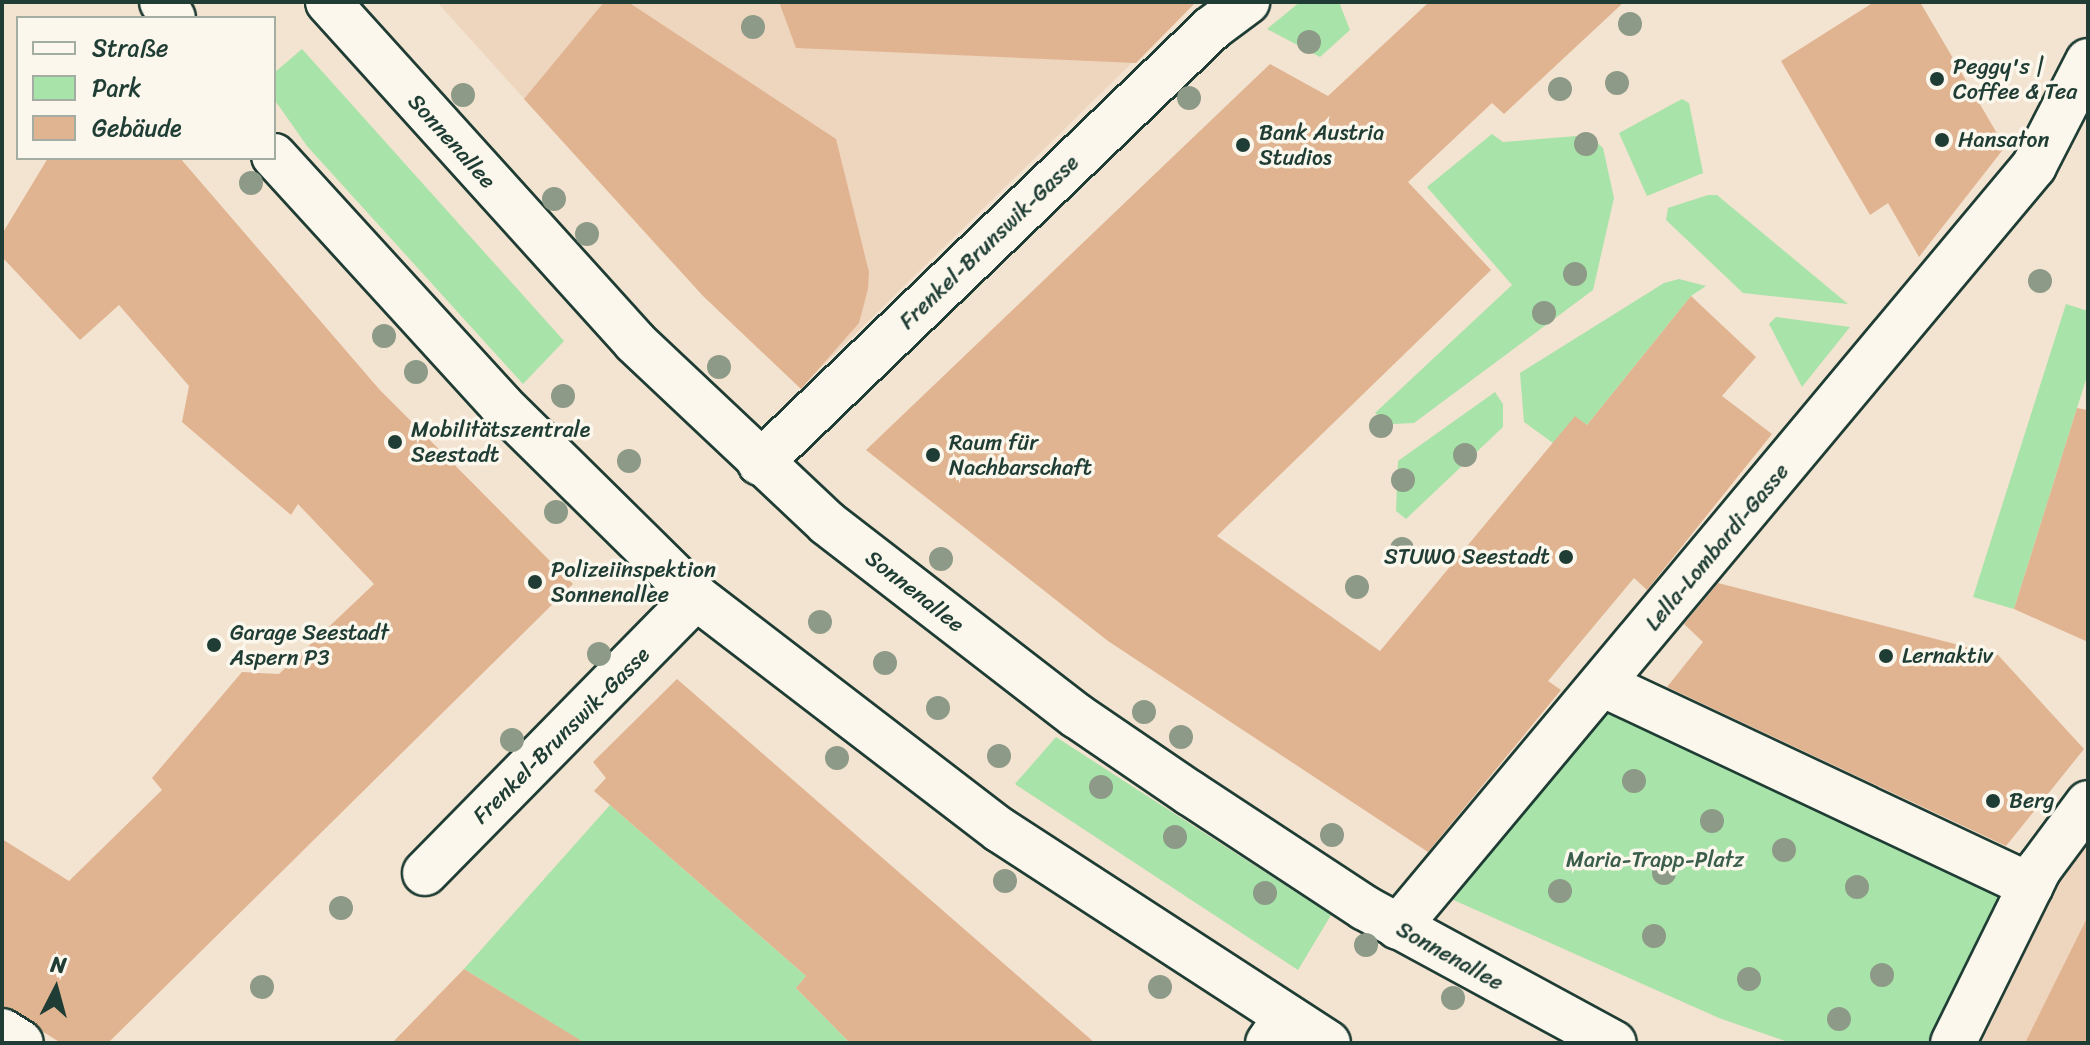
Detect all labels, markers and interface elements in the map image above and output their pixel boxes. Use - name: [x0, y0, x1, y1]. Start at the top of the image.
- legend: [16, 16, 276, 160]
- text: Straße: [92, 27, 168, 69]
- place label: Peggy's | Coffee & Tea: [1953, 53, 2077, 104]
- text: Park: [92, 67, 141, 109]
- marker: Peggy's | Coffee & Tea: [1928, 70, 1946, 88]
- street label: Sonnenallee: [403, 88, 501, 194]
- text: Gebäude: [92, 107, 182, 149]
- place label: Bank Austria Studios: [1259, 119, 1385, 170]
- place label: Hansaton: [1958, 127, 2049, 153]
- marker: Hansaton: [1933, 131, 1951, 149]
- marker: Bank Austria Studios: [1234, 136, 1252, 154]
- street label: Frenkel-Brunswik-Gasse: [894, 149, 1084, 335]
- place label: Mobilitätszentrale Seestadt: [411, 416, 590, 468]
- place label: Raum für Nachbarschaft: [949, 429, 1092, 480]
- marker: Mobilitätszentrale Seestadt: [386, 433, 404, 451]
- marker: Raum für Nachbarschaft: [924, 446, 942, 464]
- street label: Lella-Lombardi-Gasse: [1640, 458, 1794, 636]
- street label: Sonnenallee: [860, 544, 970, 638]
- place label: STUWO Seestadt: [1384, 544, 1550, 570]
- marker: STUWO Seestadt: [1557, 548, 1575, 566]
- place label: Polizeiinspektion Sonnenallee: [551, 556, 716, 608]
- marker: Polizeiinspektion Sonnenallee: [526, 573, 544, 591]
- place label: Garage Seestadt Aspern P3: [230, 619, 391, 670]
- marker: Garage Seestadt Aspern P3: [205, 636, 223, 654]
- street label: Frenkel-Brunswik-Gasse: [467, 641, 655, 829]
- place label: Lernaktiv: [1902, 643, 1993, 669]
- marker: Lernaktiv: [1877, 647, 1895, 665]
- place label: Berg: [2009, 788, 2054, 814]
- marker: Berg: [1984, 792, 2002, 810]
- park label: Maria-Trapp-Platz: [1566, 847, 1744, 873]
- street label: Sonnenallee: [1392, 916, 1508, 996]
- text: N: [49, 944, 68, 985]
- north arrow: [16, 949, 96, 1029]

